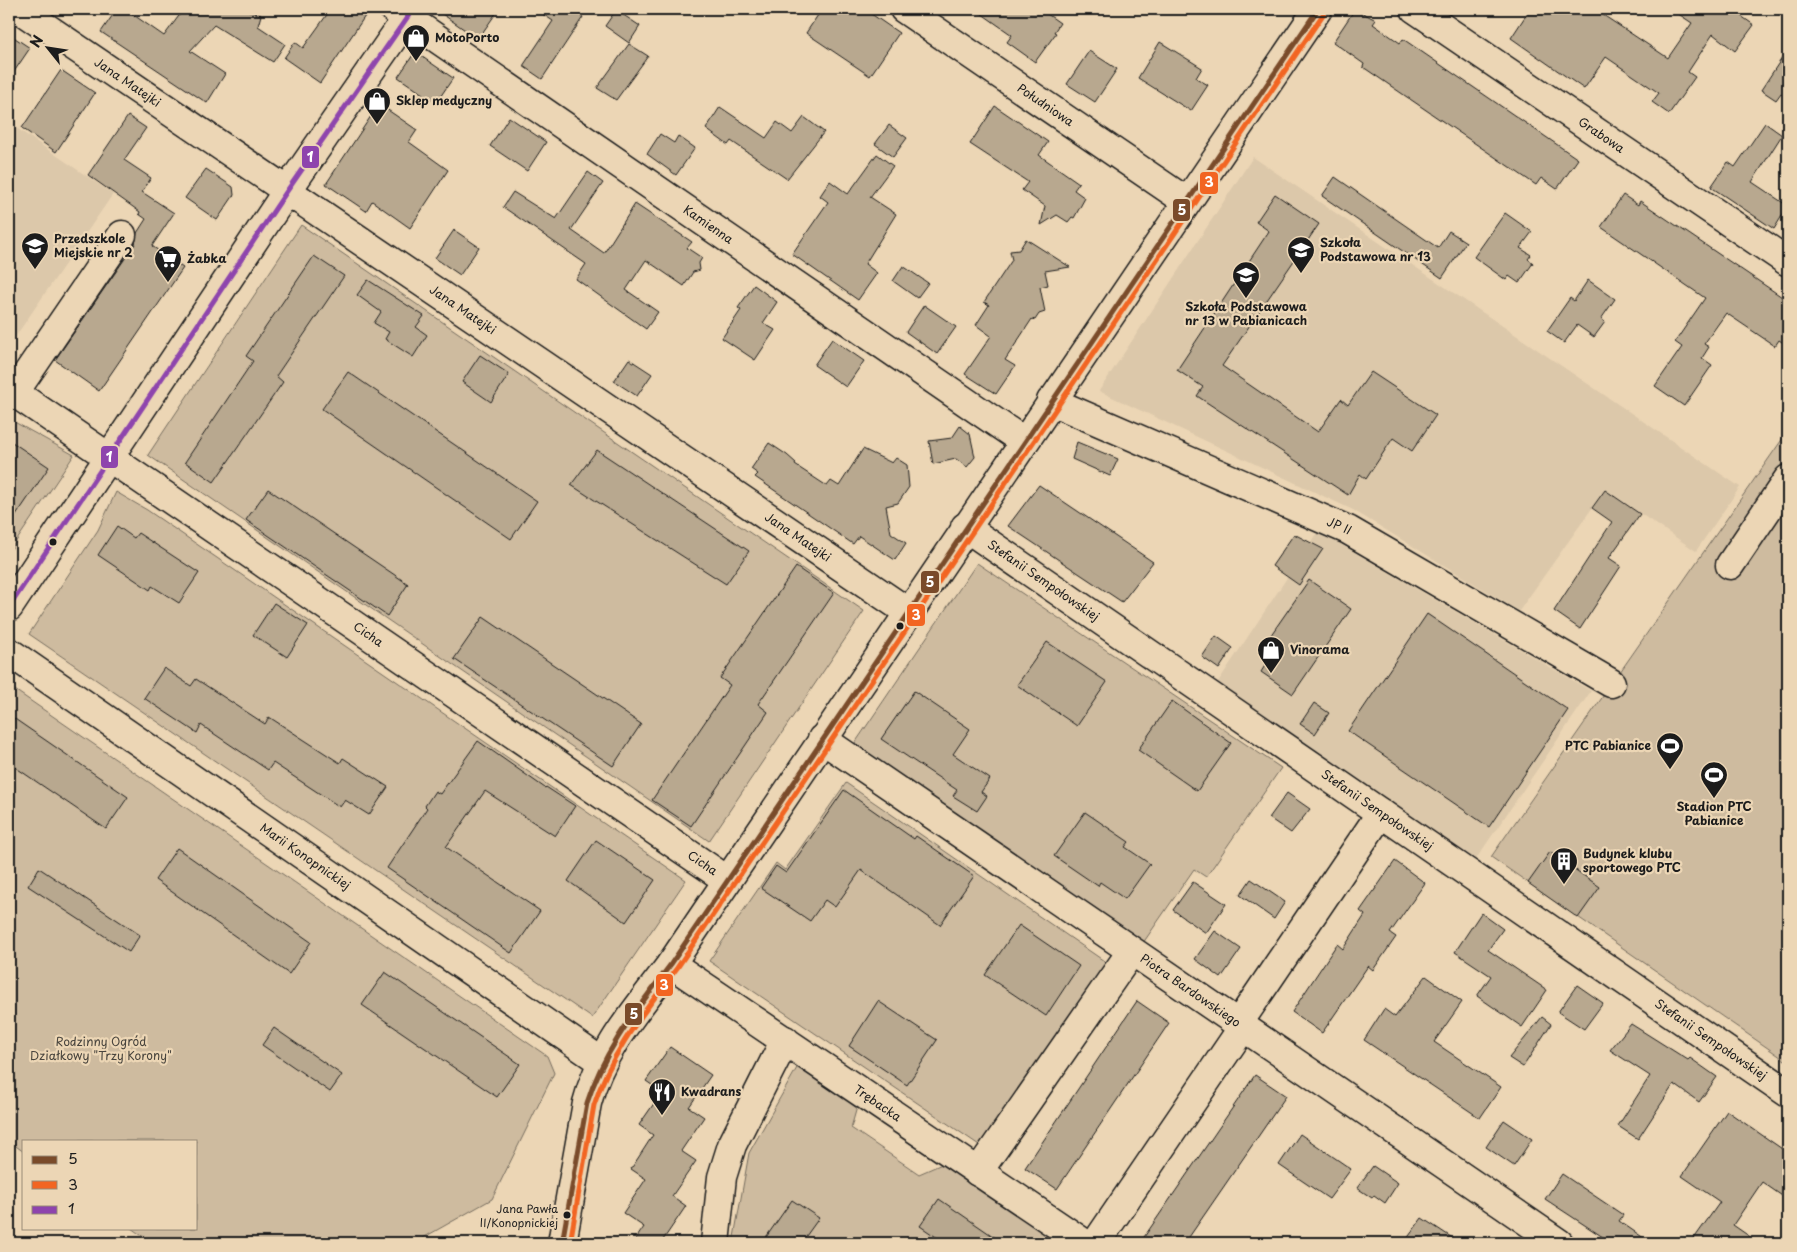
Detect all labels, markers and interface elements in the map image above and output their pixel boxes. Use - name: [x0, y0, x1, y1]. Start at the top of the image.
- north arrow: [22, 22, 72, 72]
- shop icon: MotoPorto: [401, 23, 431, 62]
- place label: MotoPorto: [435, 28, 499, 46]
- text: N: [24, 31, 48, 51]
- street label: Jana Matejki: [91, 53, 165, 111]
- street label: Południowa: [1014, 79, 1078, 130]
- shop icon: Sklep medyczny: [362, 86, 392, 125]
- place label: Sklep medyczny: [396, 91, 492, 109]
- street label: Grabowa: [1575, 112, 1629, 157]
- line badge: 1: [301, 145, 320, 169]
- text: 1: [307, 146, 314, 167]
- line badge: 3: [1199, 171, 1219, 195]
- text: 3: [1204, 171, 1214, 192]
- line badge: 5: [1172, 198, 1191, 222]
- text: 5: [1178, 199, 1187, 220]
- street label: Kamienna: [680, 200, 738, 248]
- place label: Przedszkole Miejskie nr 2: [54, 229, 133, 261]
- school or university icon: Przedszkole Miejskie nr 2: [20, 231, 50, 270]
- place label: Szkoła Podstawowa nr 13: [1320, 233, 1431, 265]
- school or university icon: Szkoła Podstawowa nr 13: [1286, 235, 1316, 274]
- supermarket icon: Żabka: [153, 244, 183, 283]
- place label: Żabka: [187, 249, 227, 267]
- school or university icon: Szkoła Podstawowa nr 13 w Pabianicach: [1231, 260, 1261, 299]
- street label: Jana Matejki: [426, 280, 500, 338]
- place label: Szkoła Podstawowa nr 13 w Pabianicach: [1185, 297, 1307, 329]
- line badge: 1: [100, 445, 119, 469]
- text: 1: [106, 446, 113, 467]
- street label: Jana Matejki: [761, 507, 835, 565]
- street label: JP II: [1324, 512, 1355, 538]
- street label: Stefanii Sempołowskiej: [984, 535, 1103, 625]
- unlabelled marker: [48, 537, 58, 547]
- line badge: 5: [920, 570, 940, 594]
- text: 5: [926, 571, 935, 592]
- line badge: 3: [906, 603, 926, 627]
- text: 3: [911, 604, 921, 625]
- street label: Cicha: [350, 617, 388, 651]
- unlabelled marker: [895, 621, 905, 631]
- shop icon: Vinorama: [1256, 635, 1286, 674]
- place label: Vinorama: [1290, 640, 1350, 658]
- sports icon: PTC Pabianice: [1655, 731, 1685, 770]
- place label: PTC Pabianice: [1565, 736, 1651, 754]
- sports icon: Stadion PTC Pabianice: [1699, 760, 1729, 799]
- street label: Stefanii Sempołowskiej: [1318, 765, 1437, 854]
- place label: Stadion PTC Pabianice: [1676, 797, 1752, 829]
- street label: Marii Konopnickiej: [257, 818, 355, 894]
- place label: Budynek klubu sportowego PTC: [1583, 844, 1681, 876]
- street label: Cicha: [684, 846, 722, 879]
- building icon: Budynek klubu sportowego PTC: [1549, 846, 1579, 885]
- street label: Piotra Bardowskiego: [1137, 949, 1245, 1031]
- line badge: 3: [655, 973, 674, 997]
- text: 3: [659, 974, 669, 995]
- street label: Stefanii Sempołowskiej: [1652, 994, 1771, 1084]
- line badge: 5: [624, 1002, 643, 1026]
- text: 5: [630, 1003, 639, 1024]
- park label: Rodzinny Ogród Działkowy "Trzy Korony": [30, 1032, 172, 1064]
- restaurant icon: Kwadrans: [647, 1077, 677, 1116]
- street label: Trębacka: [850, 1080, 906, 1125]
- place label: Kwadrans: [681, 1082, 741, 1100]
- legend: [22, 1140, 198, 1230]
- text: 5: [68, 1146, 78, 1169]
- text: 3: [68, 1172, 78, 1195]
- text: 1: [68, 1196, 75, 1219]
- place label: Jana Pawła II/Konopnickiej: [480, 1200, 558, 1231]
- marker: Jana Pawła II/Konopnickiej: [562, 1210, 572, 1220]

